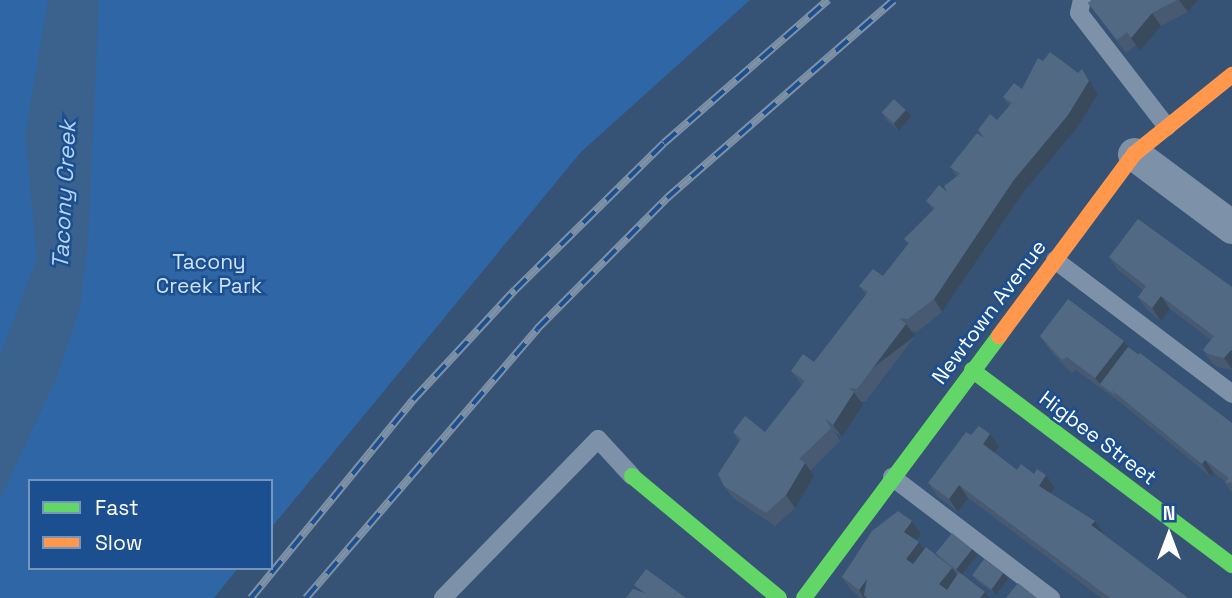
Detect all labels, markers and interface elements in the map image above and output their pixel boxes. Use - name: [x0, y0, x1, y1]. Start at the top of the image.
- water label: Tacony Creek: [46, 120, 82, 270]
- street label: Newtown Avenue: [926, 235, 1052, 389]
- park label: Tacony Creek Park: [156, 249, 262, 299]
- street label: Higbee Street: [1034, 386, 1162, 490]
- legend: [28, 479, 273, 570]
- text: Fast: [95, 494, 139, 521]
- north arrow: [1134, 500, 1204, 570]
- text: N: [1163, 501, 1175, 526]
- text: Slow: [95, 529, 143, 556]

